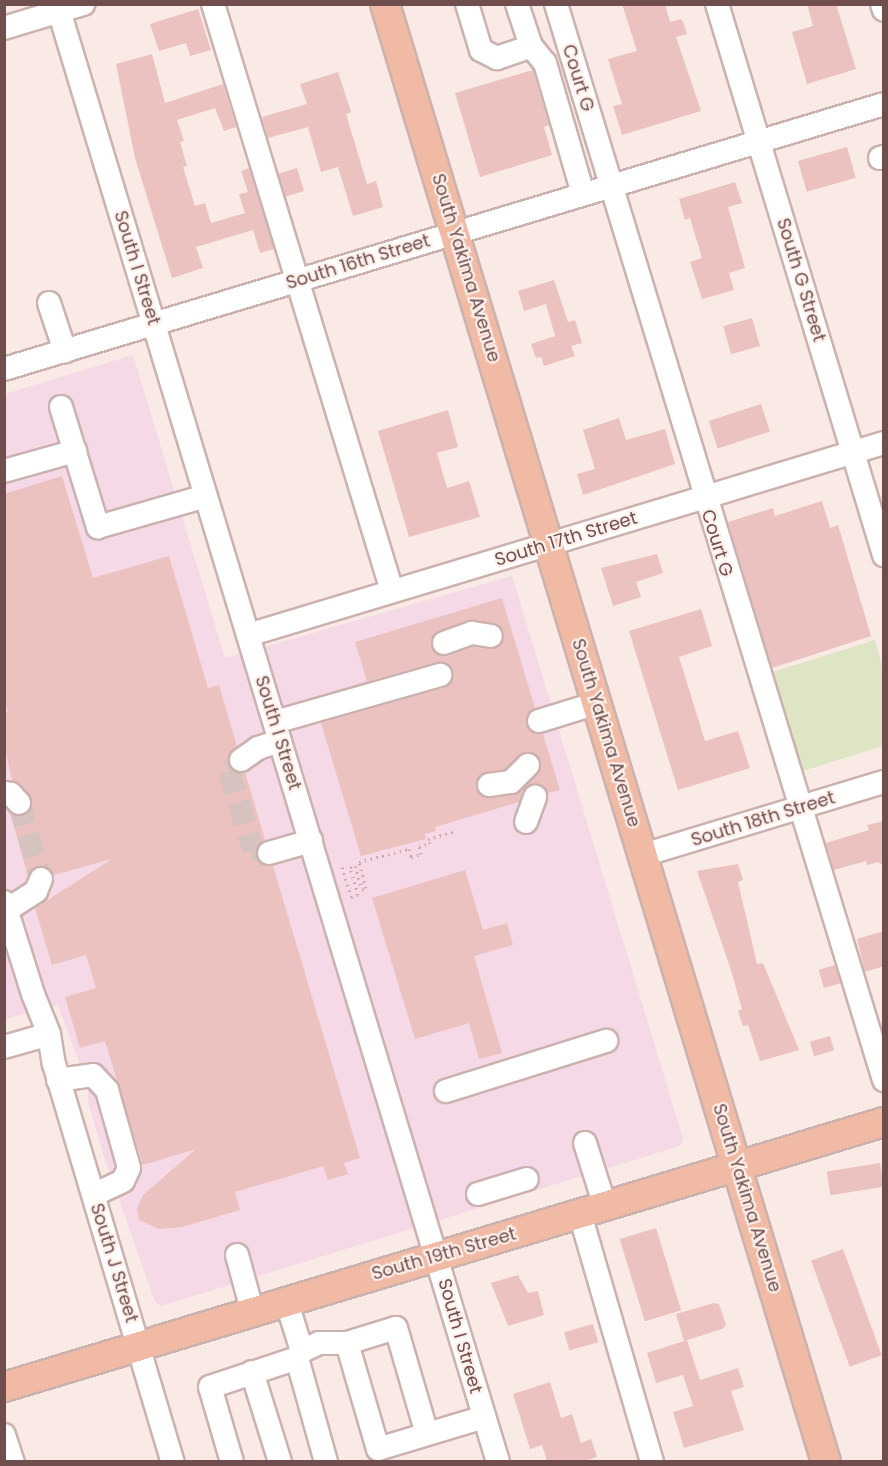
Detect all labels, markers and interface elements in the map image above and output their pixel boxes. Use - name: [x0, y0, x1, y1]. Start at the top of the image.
- street label: Court G: [558, 42, 598, 114]
- street label: South Yakima Avenue: [427, 171, 505, 365]
- street label: South I Street: [109, 208, 165, 328]
- street label: South G Street: [772, 216, 830, 344]
- street label: South 16th Street: [283, 230, 433, 294]
- street label: South 17th Street: [492, 507, 640, 571]
- street label: Court G: [697, 507, 737, 579]
- street label: South Yakima Avenue: [567, 636, 645, 830]
- street label: South I Street: [250, 673, 306, 793]
- street label: South 18th Street: [689, 787, 837, 851]
- street label: South Yakima Avenue: [708, 1101, 786, 1295]
- street label: South J Street: [86, 1201, 142, 1325]
- street label: South 19th Street: [369, 1223, 519, 1285]
- street label: South I Street: [433, 1276, 487, 1396]

